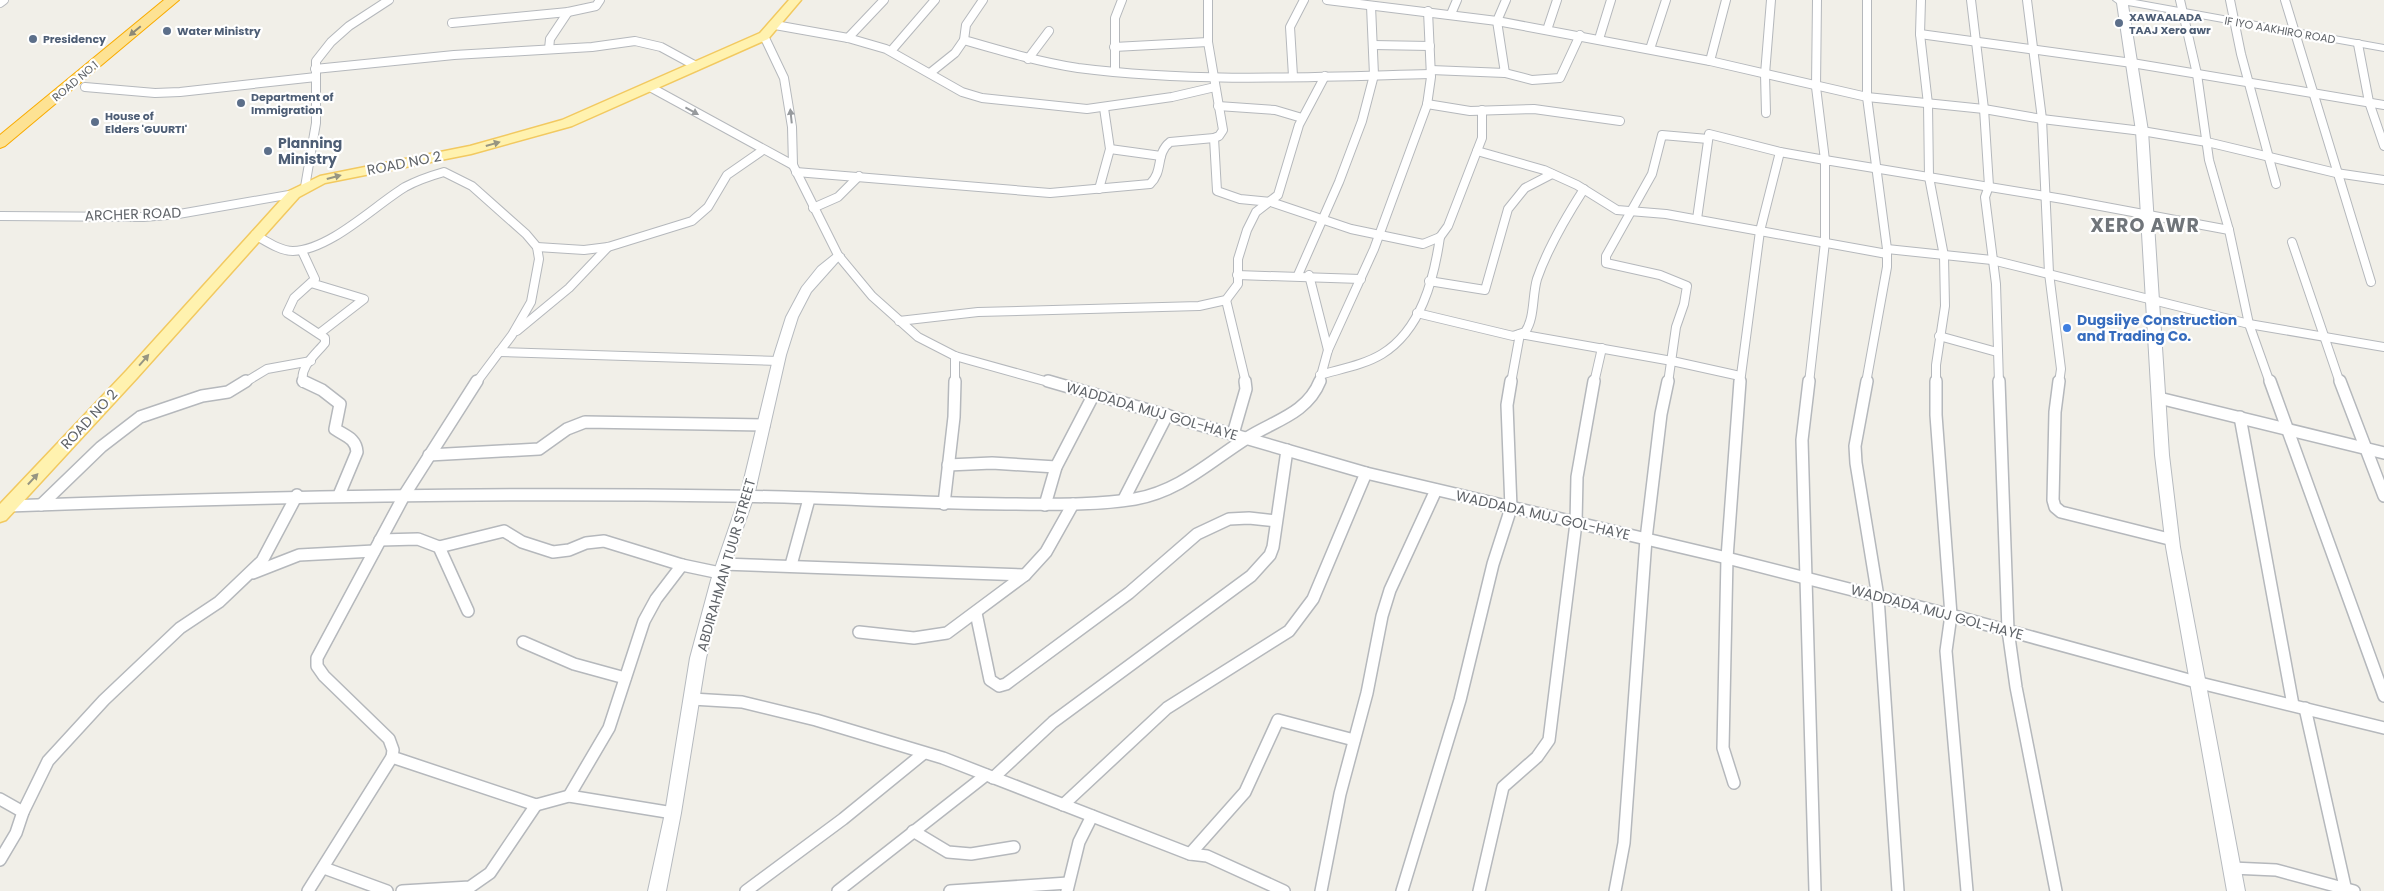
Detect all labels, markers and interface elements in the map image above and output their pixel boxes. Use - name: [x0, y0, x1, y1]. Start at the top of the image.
- place label: XAWAALADA TAAJ Xero awr: [2129, 9, 2211, 38]
- street label: IF IYO AAKHIRO ROAD: [2223, 12, 2337, 48]
- marker: XAWAALADA TAAJ Xero awr: [2113, 17, 2125, 29]
- place label: Water Ministry: [177, 23, 261, 39]
- marker: Water Ministry: [161, 25, 173, 37]
- one-way arrow: [129, 26, 142, 37]
- place label: Presidency: [43, 31, 106, 47]
- marker: Presidency: [27, 33, 39, 45]
- street label: ROAD NO.1: [49, 57, 101, 105]
- place label: Department of Immigration: [251, 89, 334, 118]
- marker: Department of Immigration: [235, 97, 247, 109]
- one-way arrow: [686, 107, 699, 116]
- place label: House of Elders 'GUURTI': [105, 108, 187, 137]
- one-way arrow: [787, 108, 795, 124]
- marker: House of Elders 'GUURTI': [89, 116, 101, 128]
- place label: Planning Ministry: [278, 133, 342, 169]
- one-way arrow: [485, 140, 500, 148]
- marker: Planning Ministry: [262, 145, 274, 157]
- street label: ROAD NO 2: [365, 146, 443, 180]
- one-way arrow: [326, 172, 341, 180]
- street label: ARCHER ROAD: [84, 202, 182, 226]
- district label: XERO AWR: [2090, 212, 2200, 239]
- place label: Dugsiiye Construction and Trading Co.: [2077, 310, 2237, 346]
- marker: Dugsiiye Construction and Trading Co.: [2061, 322, 2073, 334]
- one-way arrow: [138, 355, 150, 367]
- street label: WADDADA MUJ GOL-HAYE: [1064, 377, 1240, 445]
- street label: ROAD NO 2: [56, 385, 122, 453]
- one-way arrow: [27, 473, 39, 485]
- street label: ABDIRAHMAN TUUR STREET: [692, 476, 760, 654]
- street label: WADDADA MUJ GOL-HAYE: [1454, 485, 1632, 545]
- street label: WADDADA MUJ GOL-HAYE: [1848, 579, 2026, 645]

